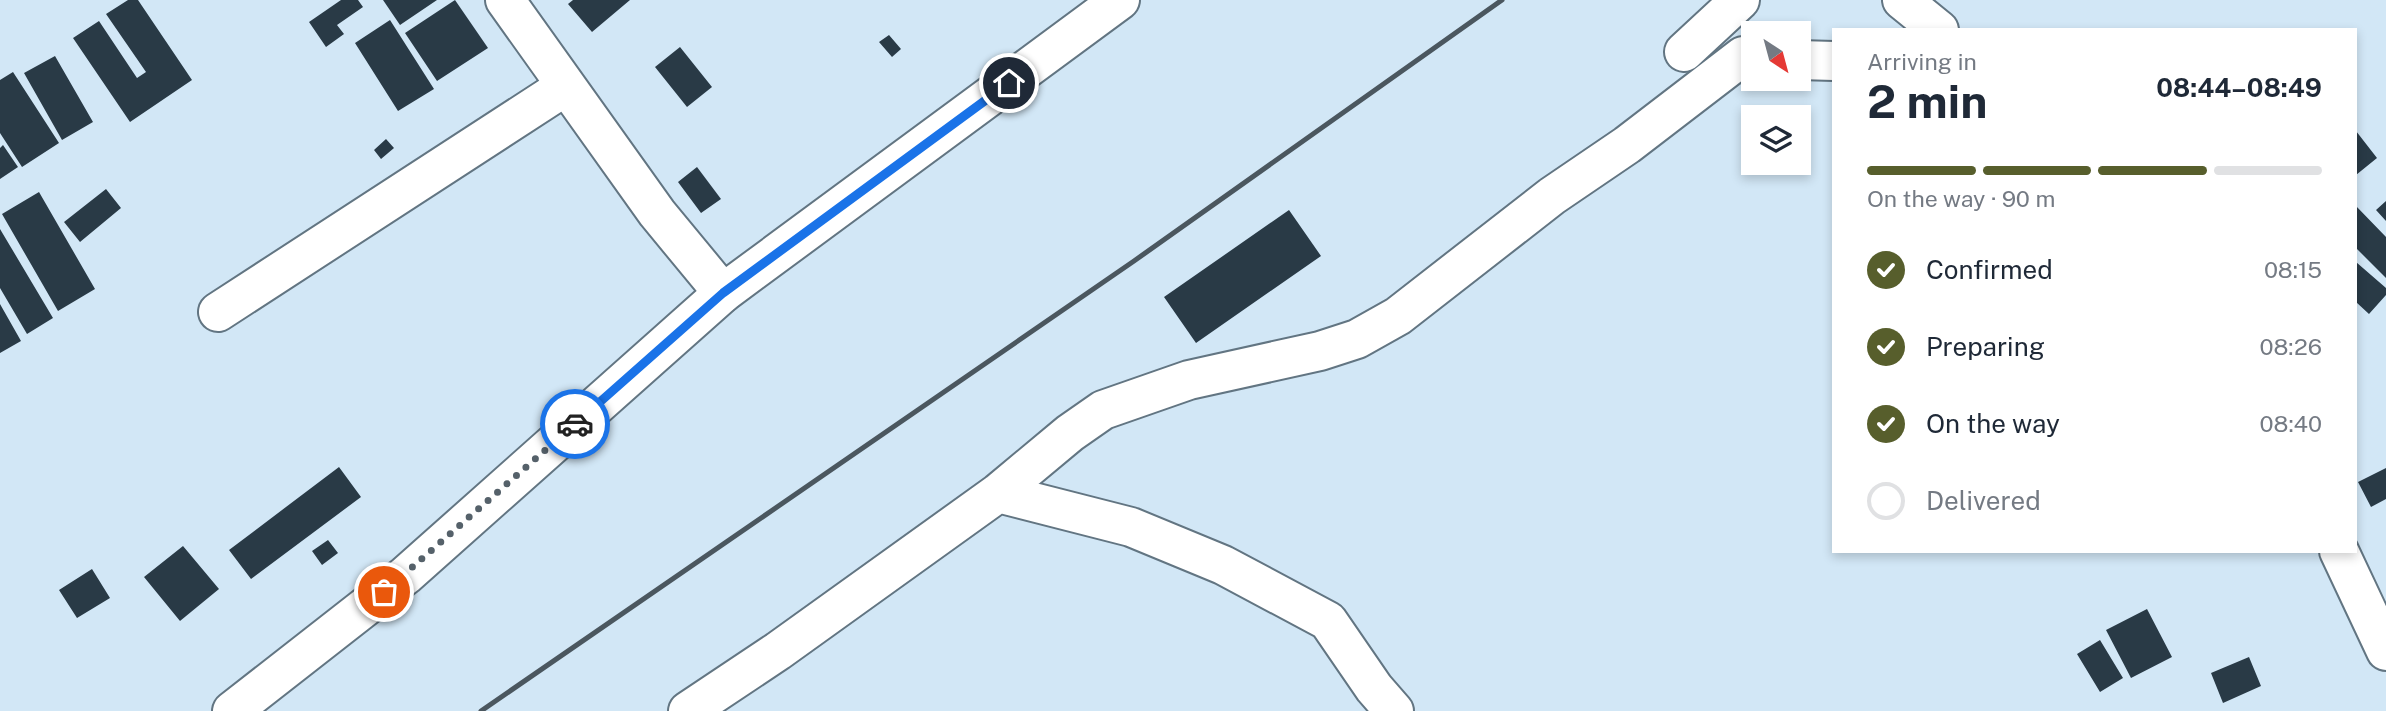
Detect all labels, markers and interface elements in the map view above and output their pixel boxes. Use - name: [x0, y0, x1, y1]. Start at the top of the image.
- north arrow: [1741, 21, 1811, 91]
- map controls: [1741, 21, 1811, 175]
- text: Arriving in: [1867, 48, 1977, 75]
- pin: [979, 53, 1039, 113]
- icon: home: [990, 64, 1028, 102]
- text: 08:44–08:49: [2156, 72, 2322, 103]
- text: 2 min: [1867, 74, 1987, 128]
- button: layers: [1741, 105, 1811, 175]
- text: On the way · 90 m: [1867, 185, 2055, 212]
- icon: check: [1867, 251, 1905, 289]
- text: Confirmed: [1926, 254, 2053, 285]
- text: 08:15: [2264, 256, 2322, 283]
- icon: check: [1867, 328, 1905, 366]
- text: Preparing: [1926, 331, 2045, 362]
- text: 08:26: [2260, 333, 2322, 360]
- courier: [540, 389, 610, 459]
- icon: car: [556, 405, 594, 443]
- icon: check: [1867, 405, 1905, 443]
- text: On the way: [1926, 408, 2060, 439]
- text: 08:40: [2260, 410, 2322, 437]
- text: Delivered: [1926, 485, 2041, 516]
- pin: [354, 562, 414, 622]
- icon: bag: [365, 573, 403, 611]

